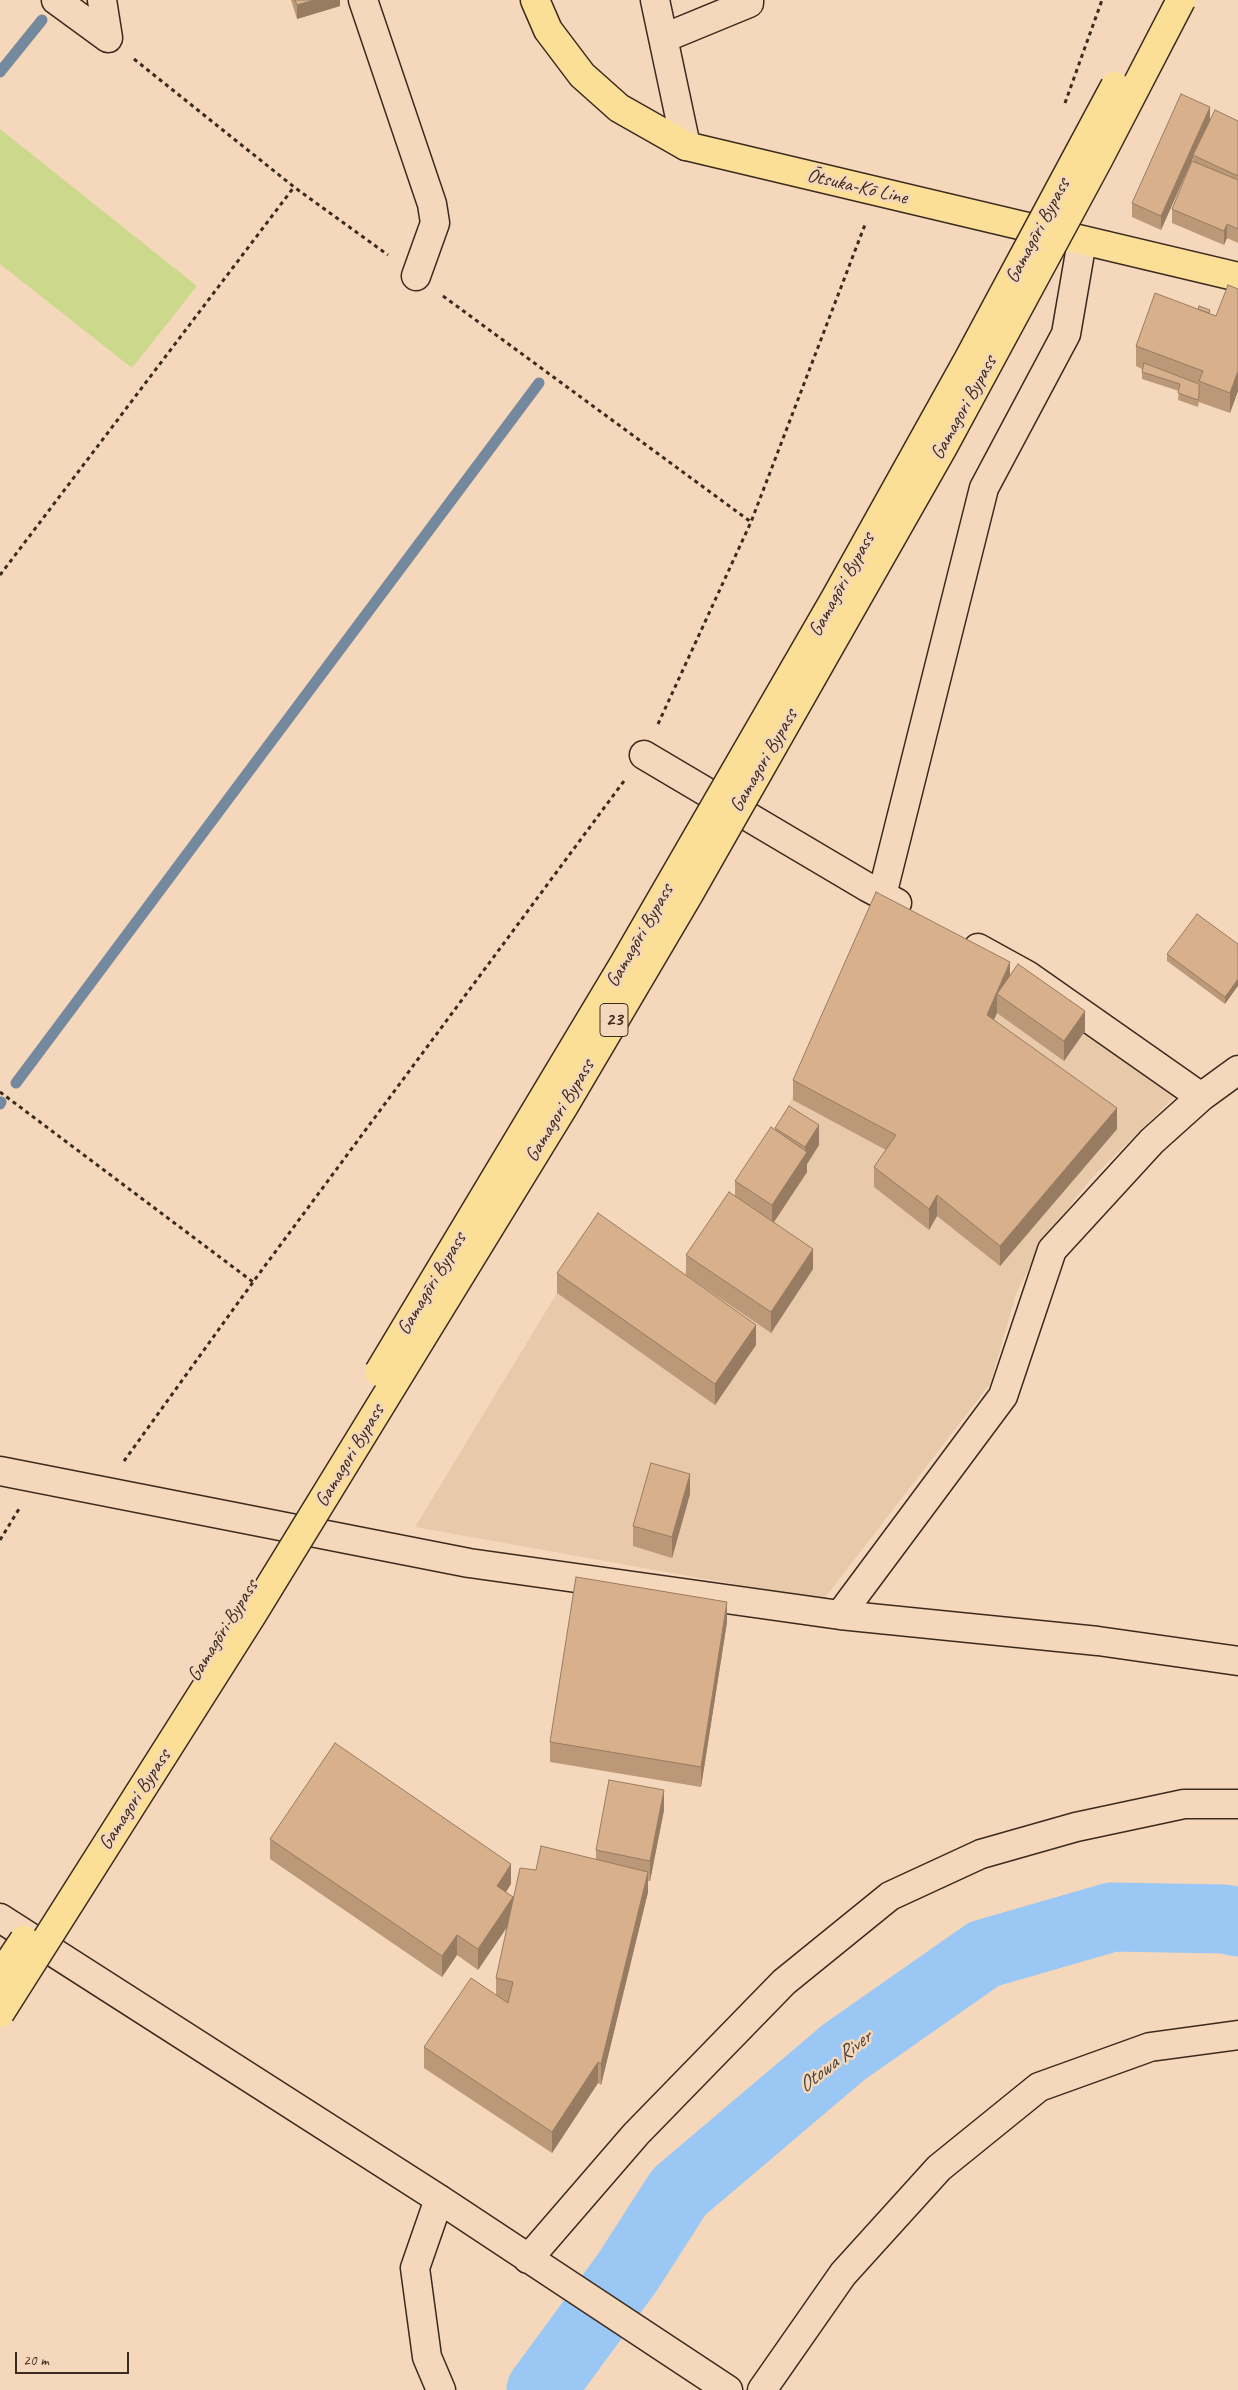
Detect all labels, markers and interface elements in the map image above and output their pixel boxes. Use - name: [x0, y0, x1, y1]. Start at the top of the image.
- street label: Ōtsuka-Kō Line: [804, 164, 910, 210]
- street label: Gamagōri Bypass: [1000, 175, 1076, 287]
- street label: Gamagori Bypass: [926, 352, 1002, 464]
- street label: Gamagōri Bypass: [804, 529, 880, 641]
- street label: Gamagori Bypass: [725, 705, 803, 817]
- street label: Gamagōri Bypass: [601, 880, 679, 992]
- road number: 23: [600, 1004, 628, 1036]
- street label: Gamagori Bypass: [520, 1056, 600, 1166]
- street label: Gamagōri Bypass: [392, 1229, 472, 1339]
- street label: Gamagori Bypass: [310, 1401, 390, 1511]
- street label: Gamagōri Bypass: [182, 1576, 264, 1686]
- street label: Gamagori Bypass: [94, 1745, 176, 1855]
- water label: Otowa River: [793, 2026, 877, 2098]
- scale bar: [18, 2342, 131, 2374]
- text: 20 m: [23, 2351, 49, 2370]

